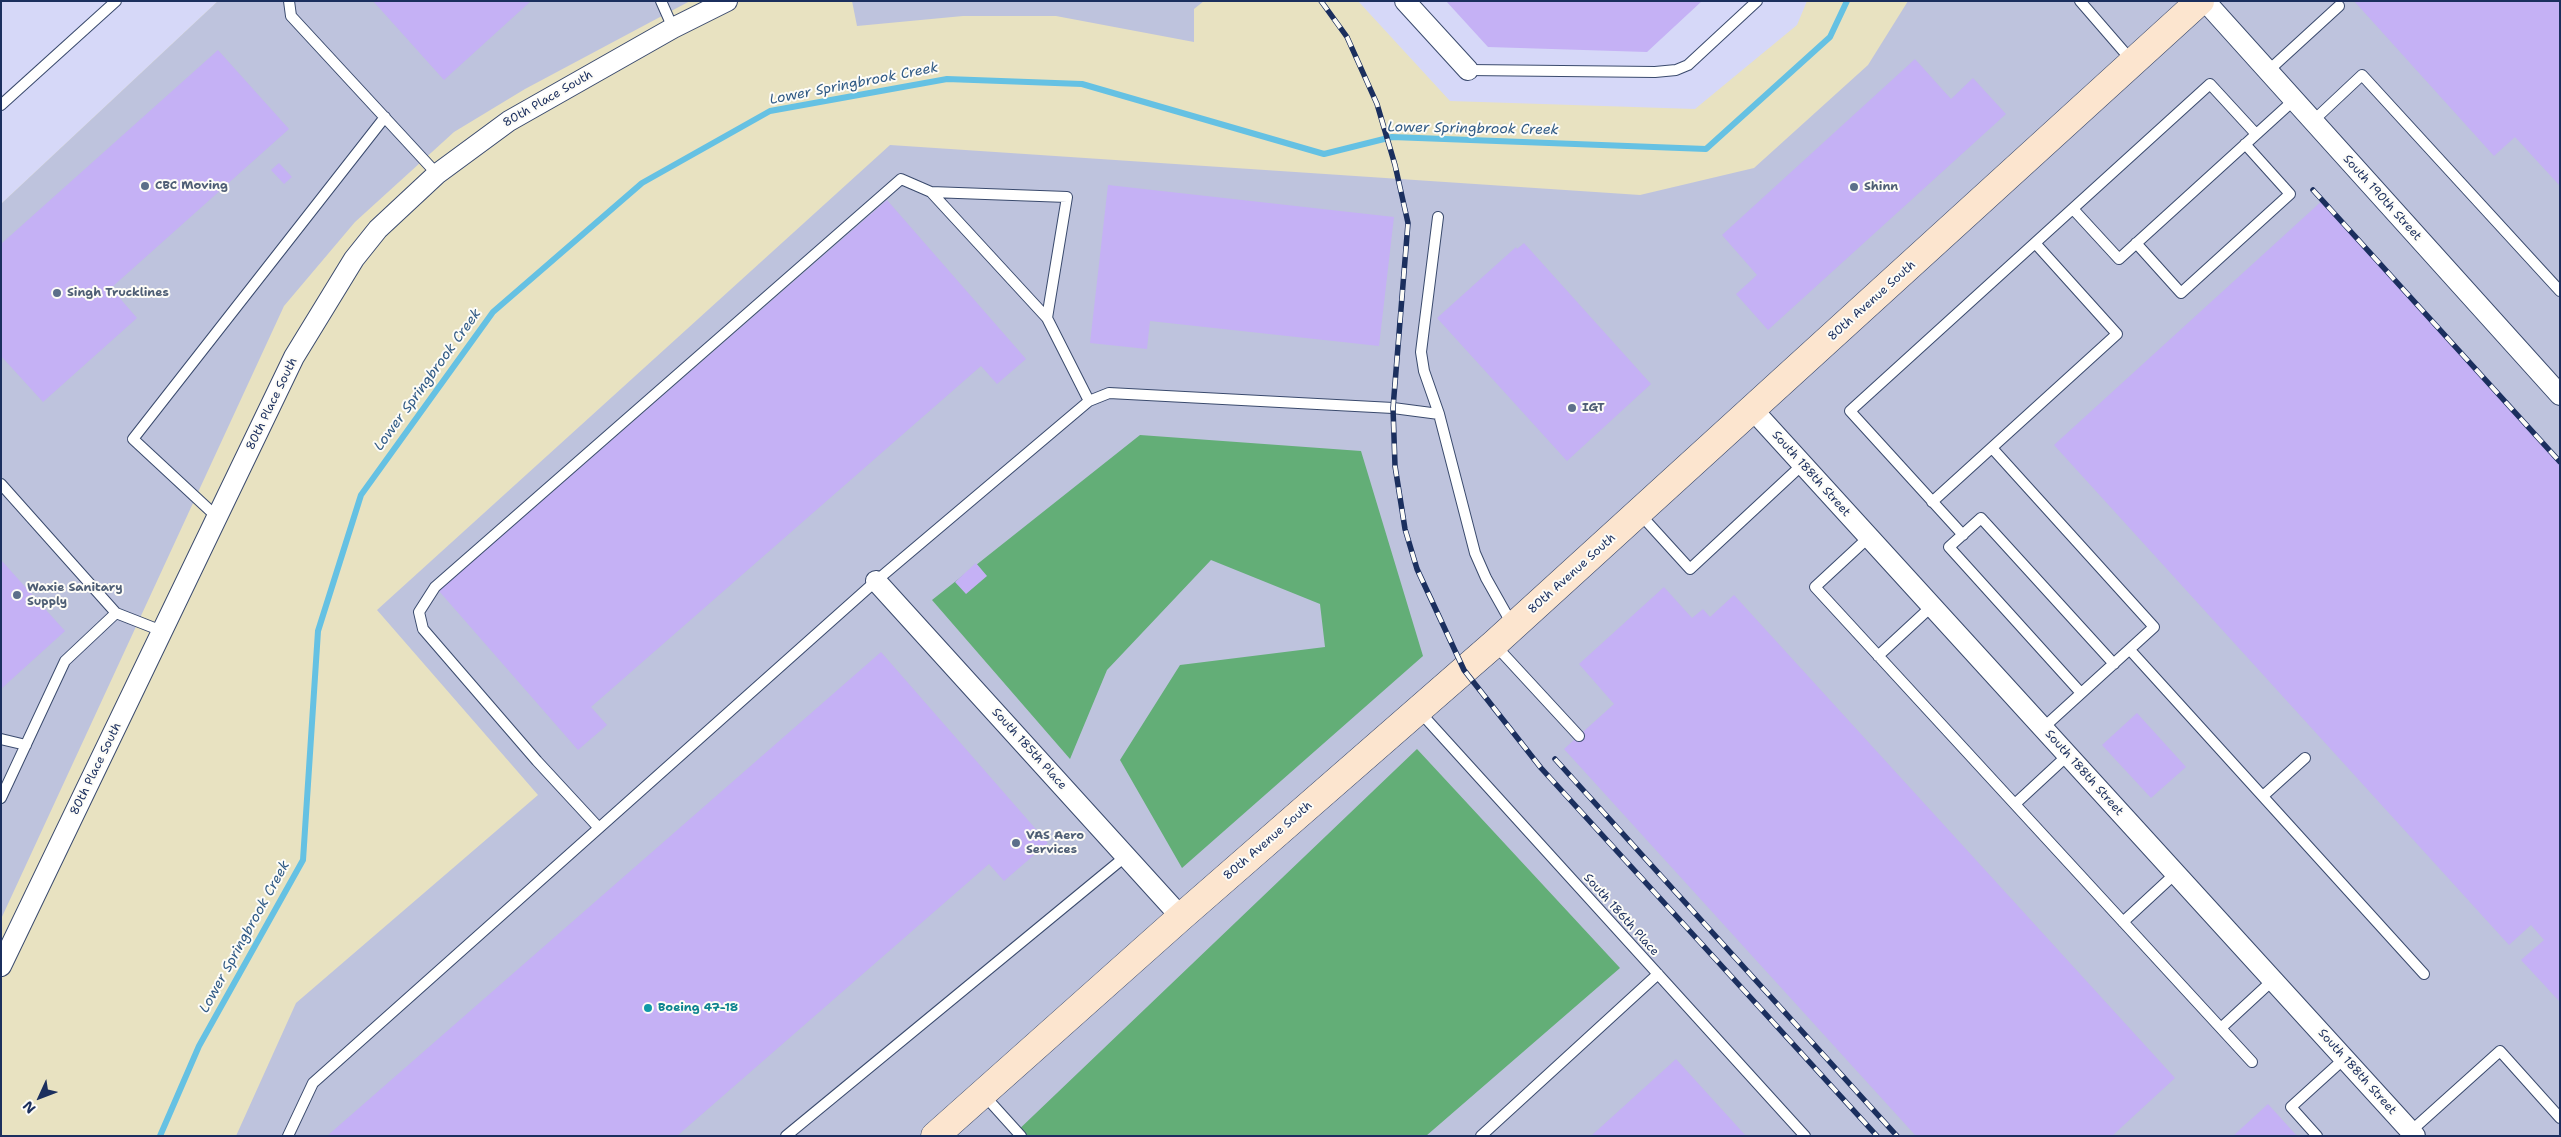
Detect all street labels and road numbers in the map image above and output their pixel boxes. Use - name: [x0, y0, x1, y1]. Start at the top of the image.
- street label: 80th Place South: [501, 67, 595, 131]
- street label: South 190th Street: [2340, 152, 2424, 244]
- street label: 80th Avenue South: [1825, 258, 1919, 344]
- street label: 80th Place South: [243, 355, 301, 453]
- street label: South 188th Street: [1769, 428, 1853, 520]
- street label: 80th Avenue South: [1525, 531, 1619, 617]
- street label: South 185th Place: [989, 705, 1069, 793]
- street label: 80th Place South: [67, 720, 125, 818]
- street label: South 188th Street: [2042, 727, 2126, 819]
- street label: 80th Avenue South: [1221, 799, 1315, 883]
- street label: South 186th Place: [1580, 871, 1662, 959]
- street label: South 188th Street: [2315, 1026, 2399, 1118]

